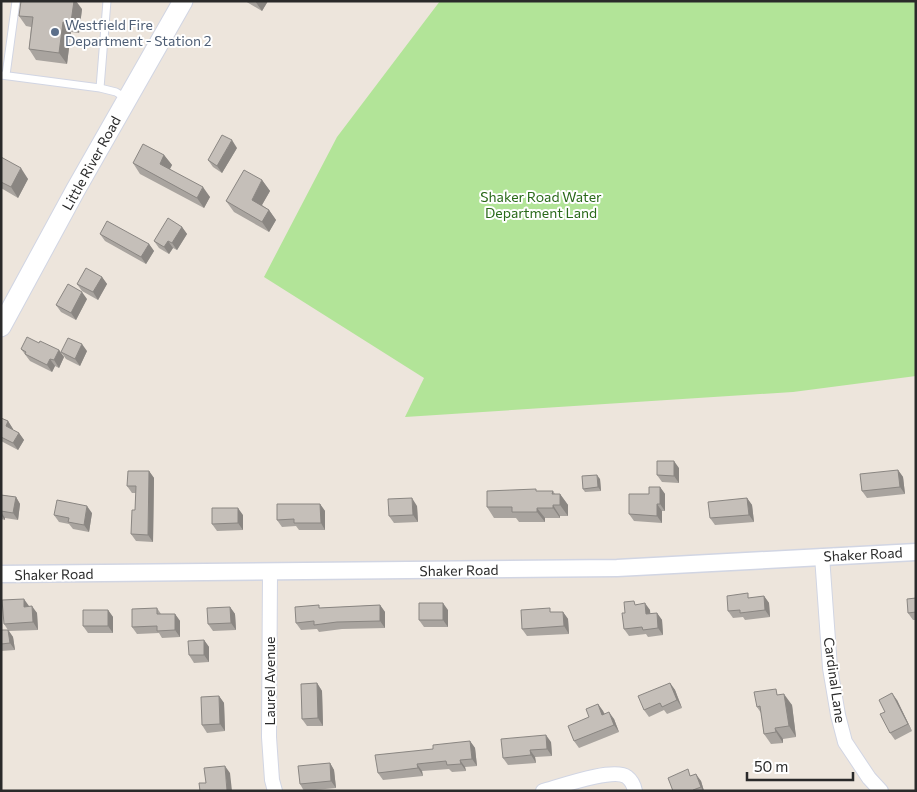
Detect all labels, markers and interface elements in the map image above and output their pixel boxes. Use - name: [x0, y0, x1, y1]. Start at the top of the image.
- place label: Westfield Fire Department - Station 2: [65, 16, 212, 49]
- marker: Westfield Fire Department - Station 2: [49, 26, 61, 38]
- street label: Little River Road: [58, 113, 124, 213]
- park label: Shaker Road Water Department Land: [480, 188, 602, 221]
- street label: Shaker Road: [823, 543, 903, 565]
- street label: Shaker Road: [419, 561, 499, 579]
- street label: Shaker Road: [14, 565, 94, 583]
- street label: Cardinal Lane: [821, 636, 849, 724]
- street label: Laurel Avenue: [261, 637, 278, 725]
- scale bar: [747, 750, 853, 782]
- text: 50 m: [754, 757, 788, 775]

